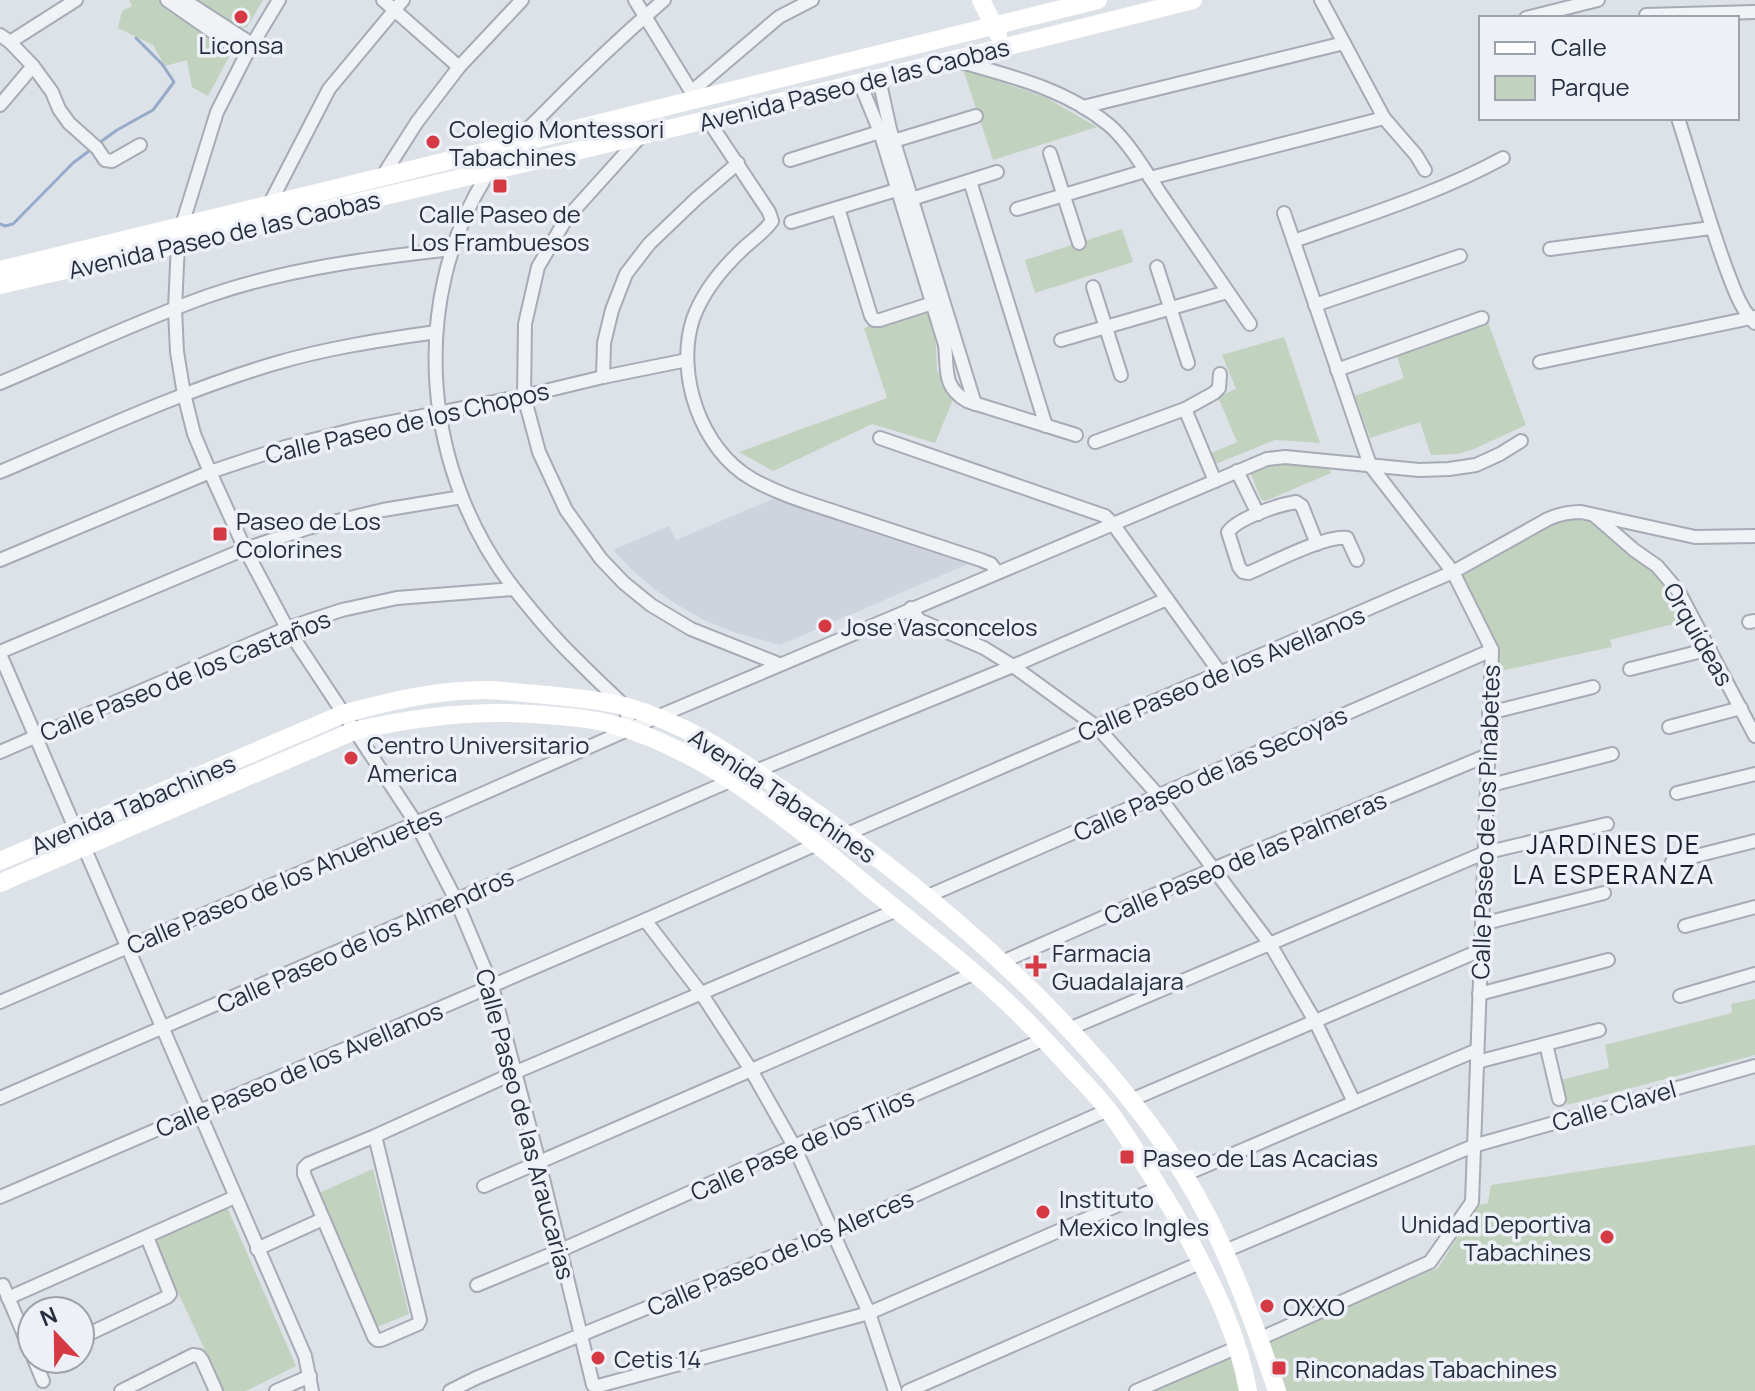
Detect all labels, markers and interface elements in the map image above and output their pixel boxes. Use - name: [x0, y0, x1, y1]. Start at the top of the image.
- marker: Liconsa: [232, 8, 250, 26]
- legend: [1479, 16, 1739, 120]
- place label: Liconsa: [198, 28, 284, 61]
- street label: Avenida Paseo de las Caobas: [695, 29, 1013, 139]
- text: Calle: [1551, 30, 1607, 63]
- text: Parque: [1551, 70, 1629, 103]
- place label: Colegio Montessori Tabachines: [449, 112, 664, 173]
- marker: Colegio Montessori Tabachines: [424, 133, 442, 151]
- marker: Calle Paseo de Los Frambuesos: [491, 177, 509, 195]
- street label: Avenida Paseo de las Caobas: [65, 182, 383, 286]
- place label: Calle Paseo de Los Frambuesos: [410, 197, 590, 258]
- street label: Calle Paseo de los Chopos: [262, 373, 552, 471]
- place label: Paseo de Los Colorines: [236, 504, 381, 565]
- marker: Paseo de Los Colorines: [211, 525, 229, 543]
- street label: Orquídeas: [1656, 576, 1742, 692]
- street label: Calle Paseo de los Avellanos: [1072, 597, 1370, 749]
- street label: Calle Paseo de los Castaños: [35, 602, 335, 748]
- place label: Jose Vasconcelos: [841, 610, 1038, 643]
- marker: Jose Vasconcelos: [816, 617, 834, 635]
- street label: Calle Paseo de los Pinabetes: [1463, 664, 1507, 980]
- street label: Calle Paseo de las Secoyas: [1068, 698, 1352, 848]
- street label: Avenida Tabachines: [683, 720, 883, 870]
- place label: Centro Universitario America: [367, 728, 589, 789]
- street label: Avenida Tabachines: [26, 746, 240, 862]
- marker: Centro Universitario America: [342, 749, 360, 767]
- street label: Calle Paseo de las Palmeras: [1099, 782, 1391, 932]
- street label: Calle Paseo de los Ahuehuetes: [121, 798, 447, 962]
- district label: JARDINES DE LA ESPERANZA: [1513, 826, 1715, 892]
- street label: Calle Paseo de los Almendros: [211, 859, 519, 1021]
- place label: Farmacia Guadalajara: [1052, 936, 1184, 997]
- marker: Farmacia Guadalajara: [1027, 957, 1045, 975]
- street label: Calle Paseo de las Araucarias: [469, 965, 583, 1283]
- street label: Calle Paseo de los Avellanos: [150, 993, 448, 1145]
- street label: Calle Clavel: [1548, 1072, 1680, 1138]
- street label: Calle Pase de los Tilos: [685, 1080, 919, 1208]
- place label: Paseo de Las Acacias: [1143, 1141, 1378, 1174]
- marker: Paseo de Las Acacias: [1118, 1148, 1136, 1166]
- street label: Calle Paseo de los Alerces: [642, 1181, 918, 1323]
- place label: Instituto Mexico Ingles: [1059, 1182, 1209, 1243]
- marker: Instituto Mexico Ingles: [1034, 1203, 1052, 1221]
- place label: Unidad Deportiva Tabachines: [1401, 1207, 1591, 1268]
- marker: Unidad Deportiva Tabachines: [1598, 1228, 1616, 1246]
- place label: OXXO: [1283, 1290, 1345, 1323]
- north arrow: [16, 1295, 96, 1375]
- marker: OXXO: [1258, 1297, 1276, 1315]
- text: N: [36, 1300, 61, 1333]
- place label: Cetis 14: [614, 1342, 701, 1375]
- marker: Cetis 14: [589, 1349, 607, 1367]
- place label: Rinconadas Tabachines: [1295, 1352, 1557, 1385]
- marker: Rinconadas Tabachines: [1270, 1359, 1288, 1377]

